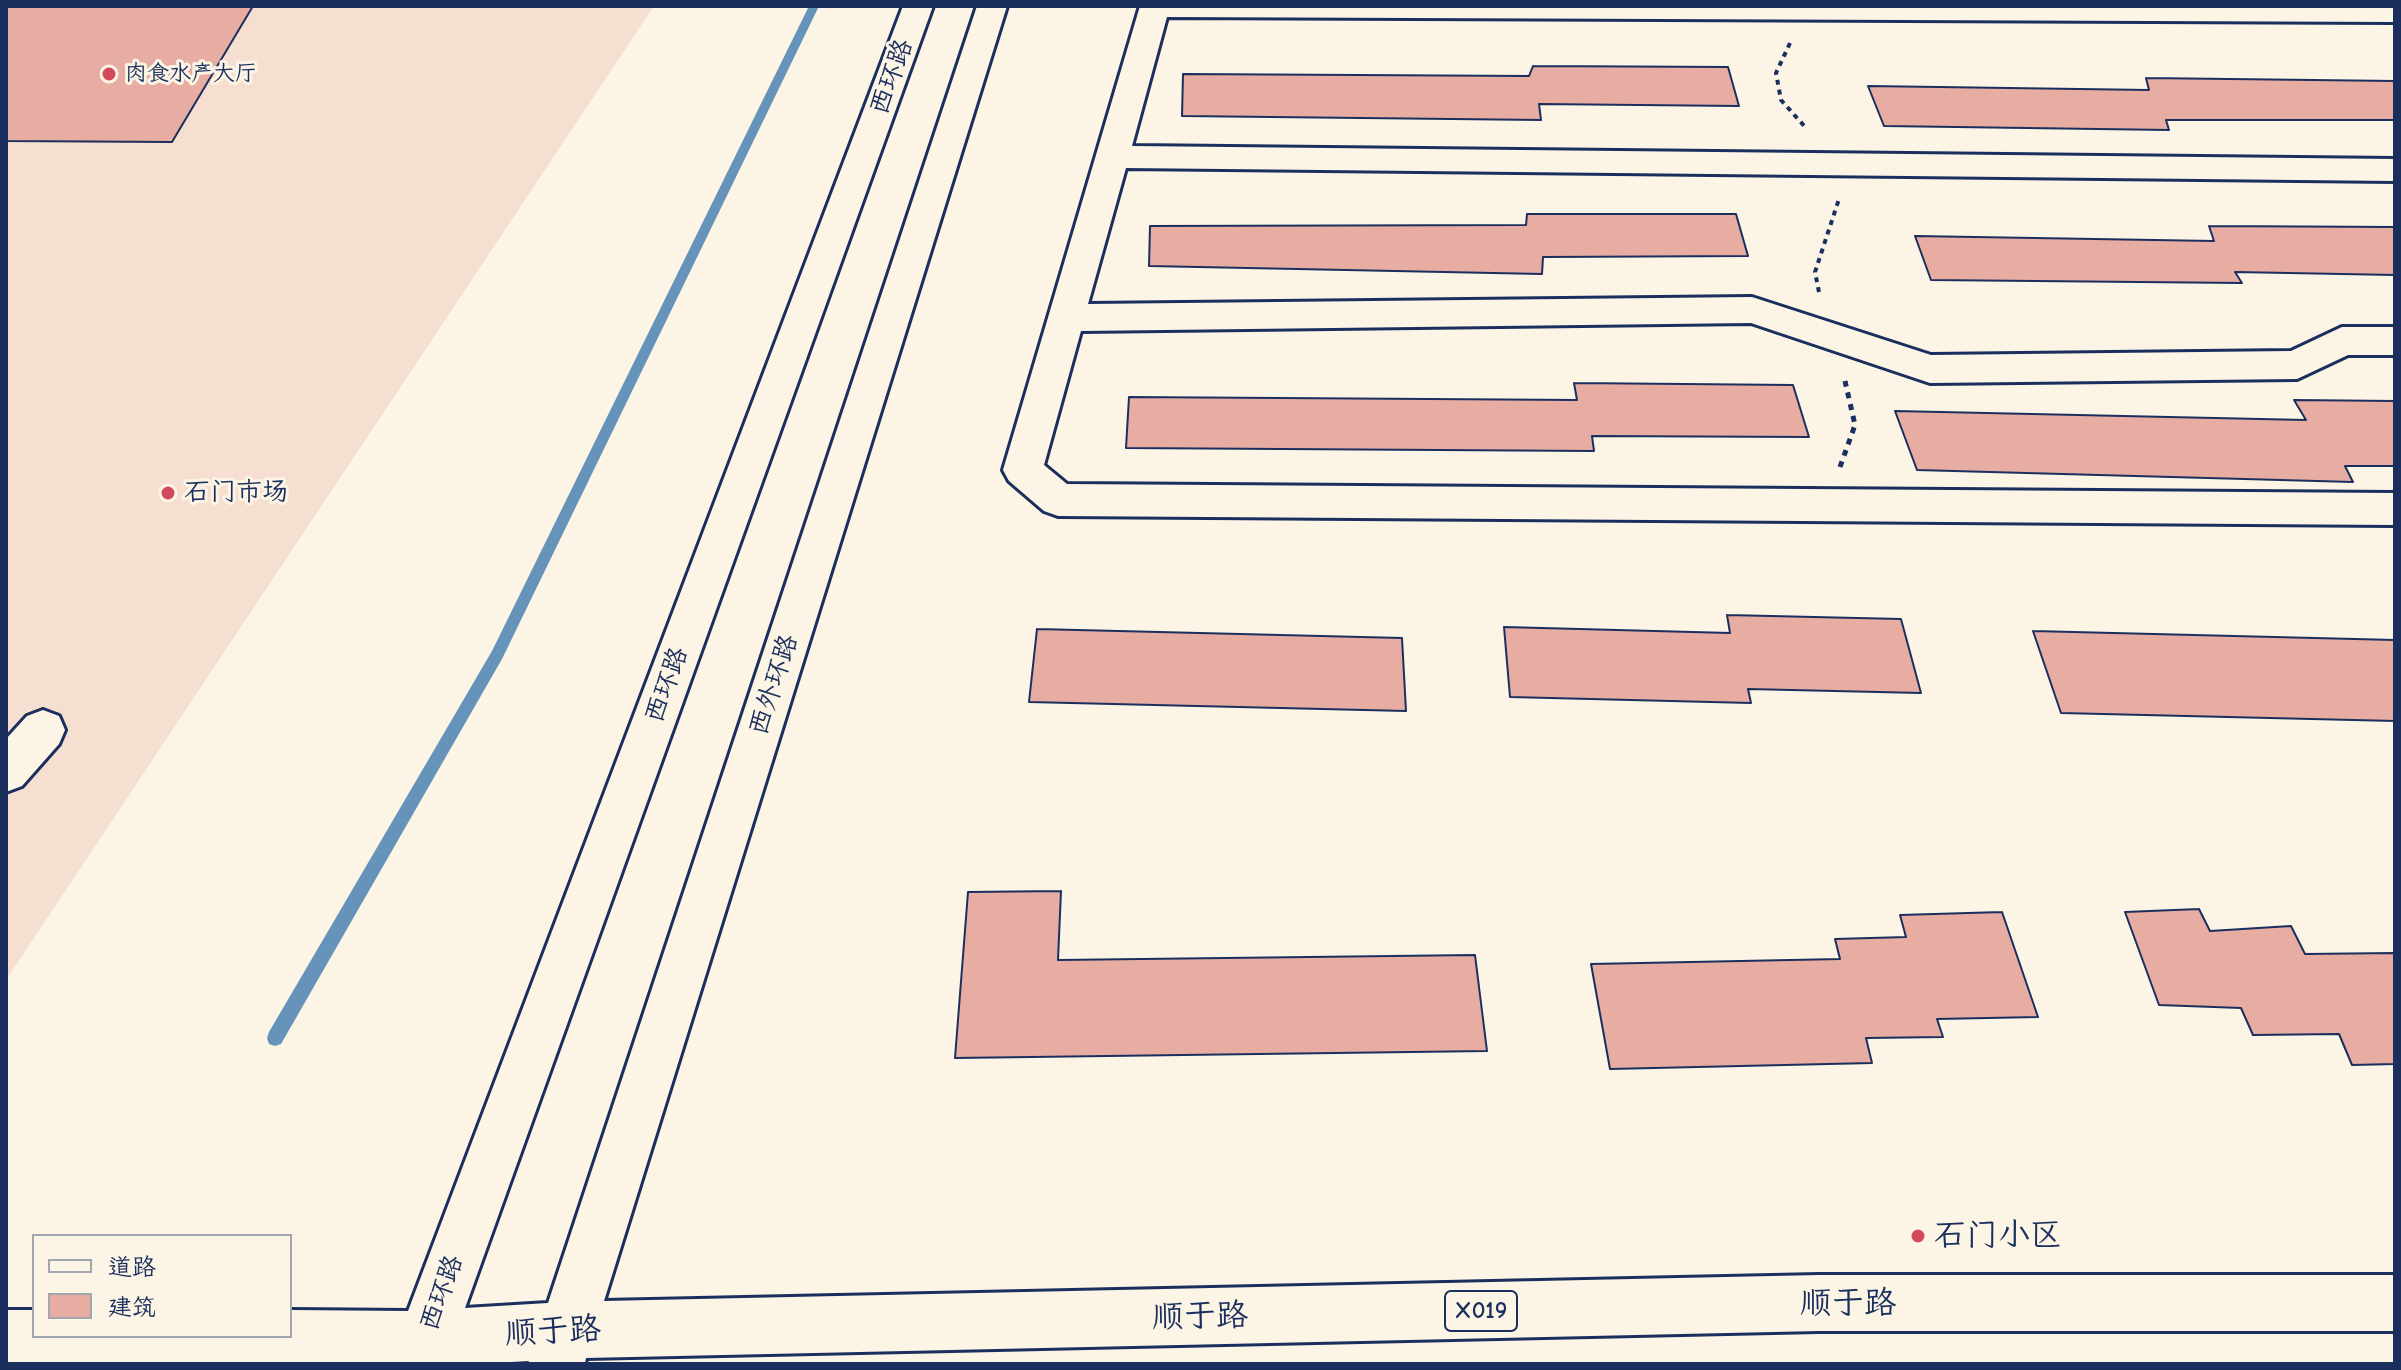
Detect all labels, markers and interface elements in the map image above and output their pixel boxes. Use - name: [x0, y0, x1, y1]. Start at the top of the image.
- street label: 西环路: [864, 35, 920, 119]
- place label: 肉食水产大厅: [125, 61, 257, 87]
- marker: 肉食水产大厅: [100, 65, 118, 83]
- place label: 石门市场: [184, 477, 288, 509]
- marker: 石门市场: [159, 484, 177, 502]
- street label: 西外环路: [743, 631, 805, 739]
- street label: 西环路: [639, 643, 695, 727]
- place label: 石门小区: [1934, 1217, 2062, 1255]
- marker: 石门小区: [1909, 1227, 1927, 1245]
- legend: [32, 1234, 292, 1338]
- street label: 西环路: [414, 1251, 470, 1335]
- text: 道路: [108, 1253, 156, 1281]
- street label: 顺于路: [1800, 1285, 1896, 1323]
- road number: X019: [1445, 1291, 1517, 1331]
- text: 建筑: [108, 1293, 156, 1321]
- street label: 顺于路: [1152, 1297, 1248, 1337]
- street label: 顺于路: [504, 1310, 602, 1354]

